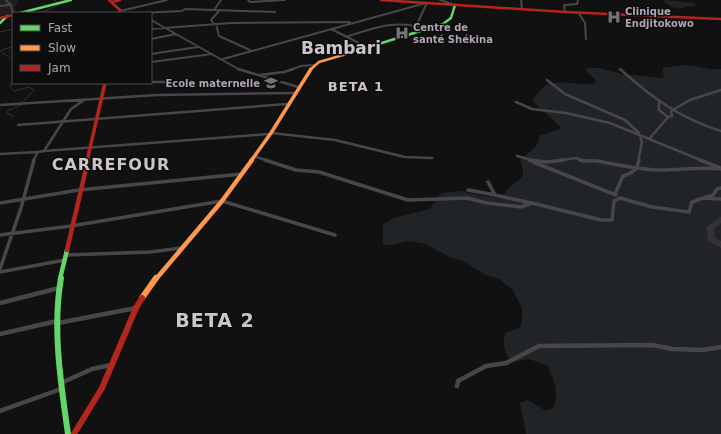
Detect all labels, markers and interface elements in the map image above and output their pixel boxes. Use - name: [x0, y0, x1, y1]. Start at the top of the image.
- place label: Clinique Endjitokowo: [625, 6, 694, 29]
- hospital icon: Clinique Endjitokowo: [606, 9, 622, 25]
- legend: [12, 12, 152, 84]
- text: Fast: [48, 21, 72, 35]
- place label: Centre de santé Shékina: [413, 22, 493, 45]
- hospital icon: Centre de santé Shékina: [394, 25, 410, 41]
- district label: Bambari: [301, 38, 381, 58]
- text: Slow: [48, 41, 76, 55]
- text: Jam: [47, 61, 71, 75]
- school or university icon: Ecole maternelle: [263, 75, 279, 91]
- place label: Ecole maternelle: [165, 78, 260, 89]
- district label: BETA 1: [328, 79, 384, 94]
- district label: CARREFOUR: [52, 155, 170, 174]
- district label: BETA 2: [175, 309, 255, 331]

